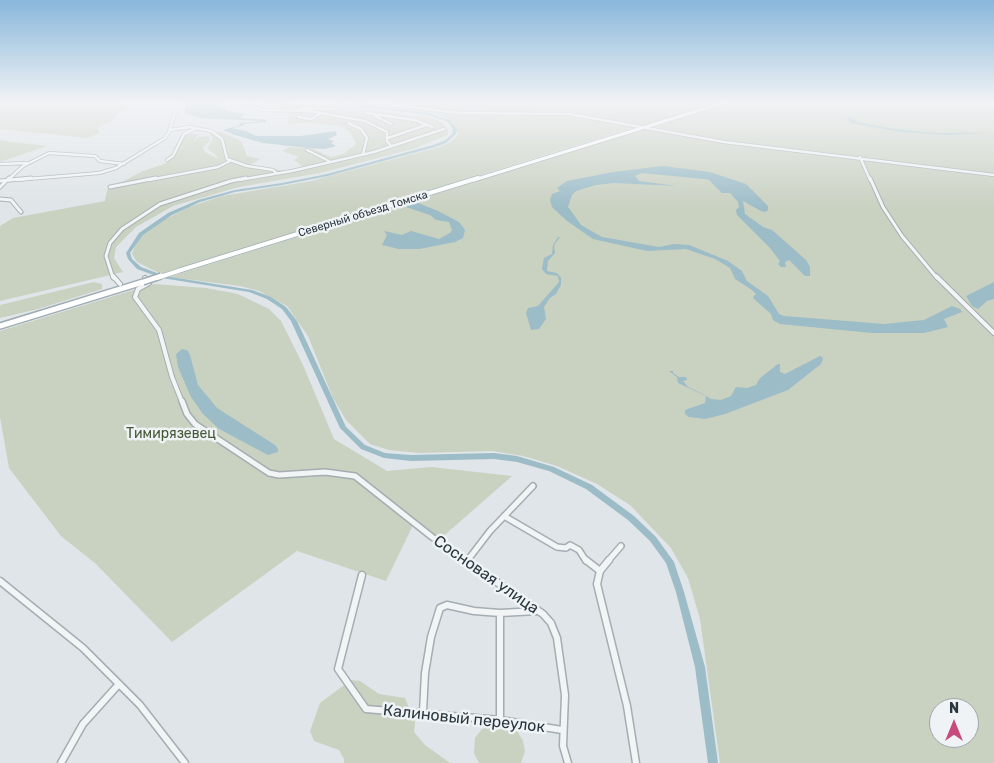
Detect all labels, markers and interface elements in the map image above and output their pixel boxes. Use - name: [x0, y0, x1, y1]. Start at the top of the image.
- street label: Северный объезд Томска: [297, 188, 429, 240]
- park label: Тимирязевец: [126, 426, 216, 442]
- street label: Сосновая улица: [430, 532, 542, 618]
- north arrow: [929, 698, 979, 748]
- text: N: [949, 700, 959, 717]
- street label: Калиновый переулок: [382, 701, 546, 737]

